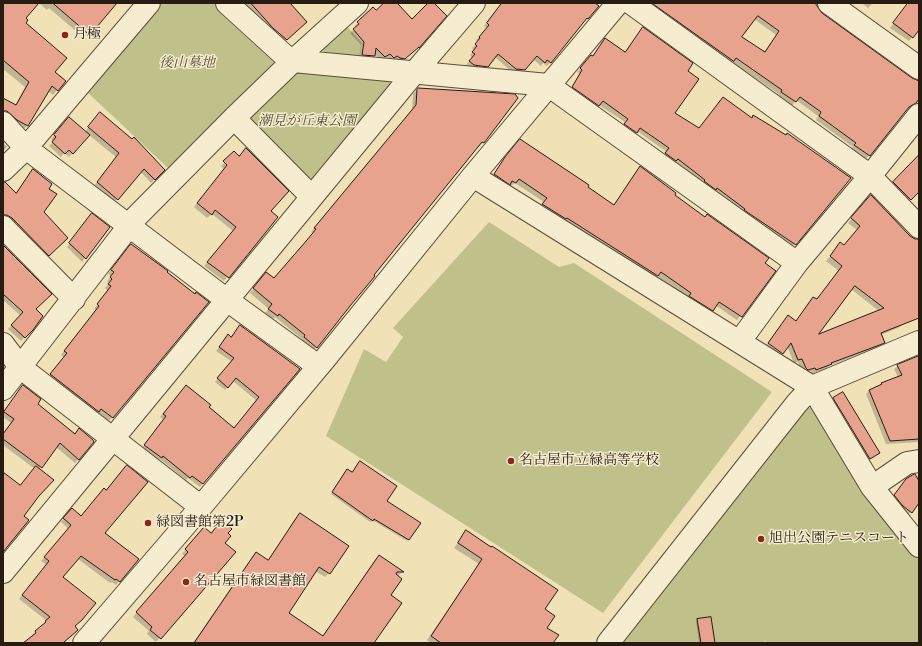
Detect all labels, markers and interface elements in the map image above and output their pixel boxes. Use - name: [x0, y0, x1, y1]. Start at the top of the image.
- place label: 月極: [73, 27, 101, 43]
- marker: 月極: [60, 30, 70, 40]
- park label: 後山墓地: [159, 56, 215, 72]
- park label: 潮見が丘東公園: [258, 114, 356, 130]
- place label: 名古屋市立緑高等学校: [519, 453, 659, 469]
- marker: 名古屋市立緑高等学校: [506, 456, 516, 466]
- place label: 緑図書館第2P: [156, 515, 244, 531]
- marker: 緑図書館第2P: [143, 518, 153, 528]
- place label: 旭出公園テニスコート: [769, 531, 909, 547]
- marker: 旭出公園テニスコート: [756, 534, 766, 544]
- place label: 名古屋市緑図書館: [194, 574, 306, 590]
- marker: 名古屋市緑図書館: [181, 577, 191, 587]

